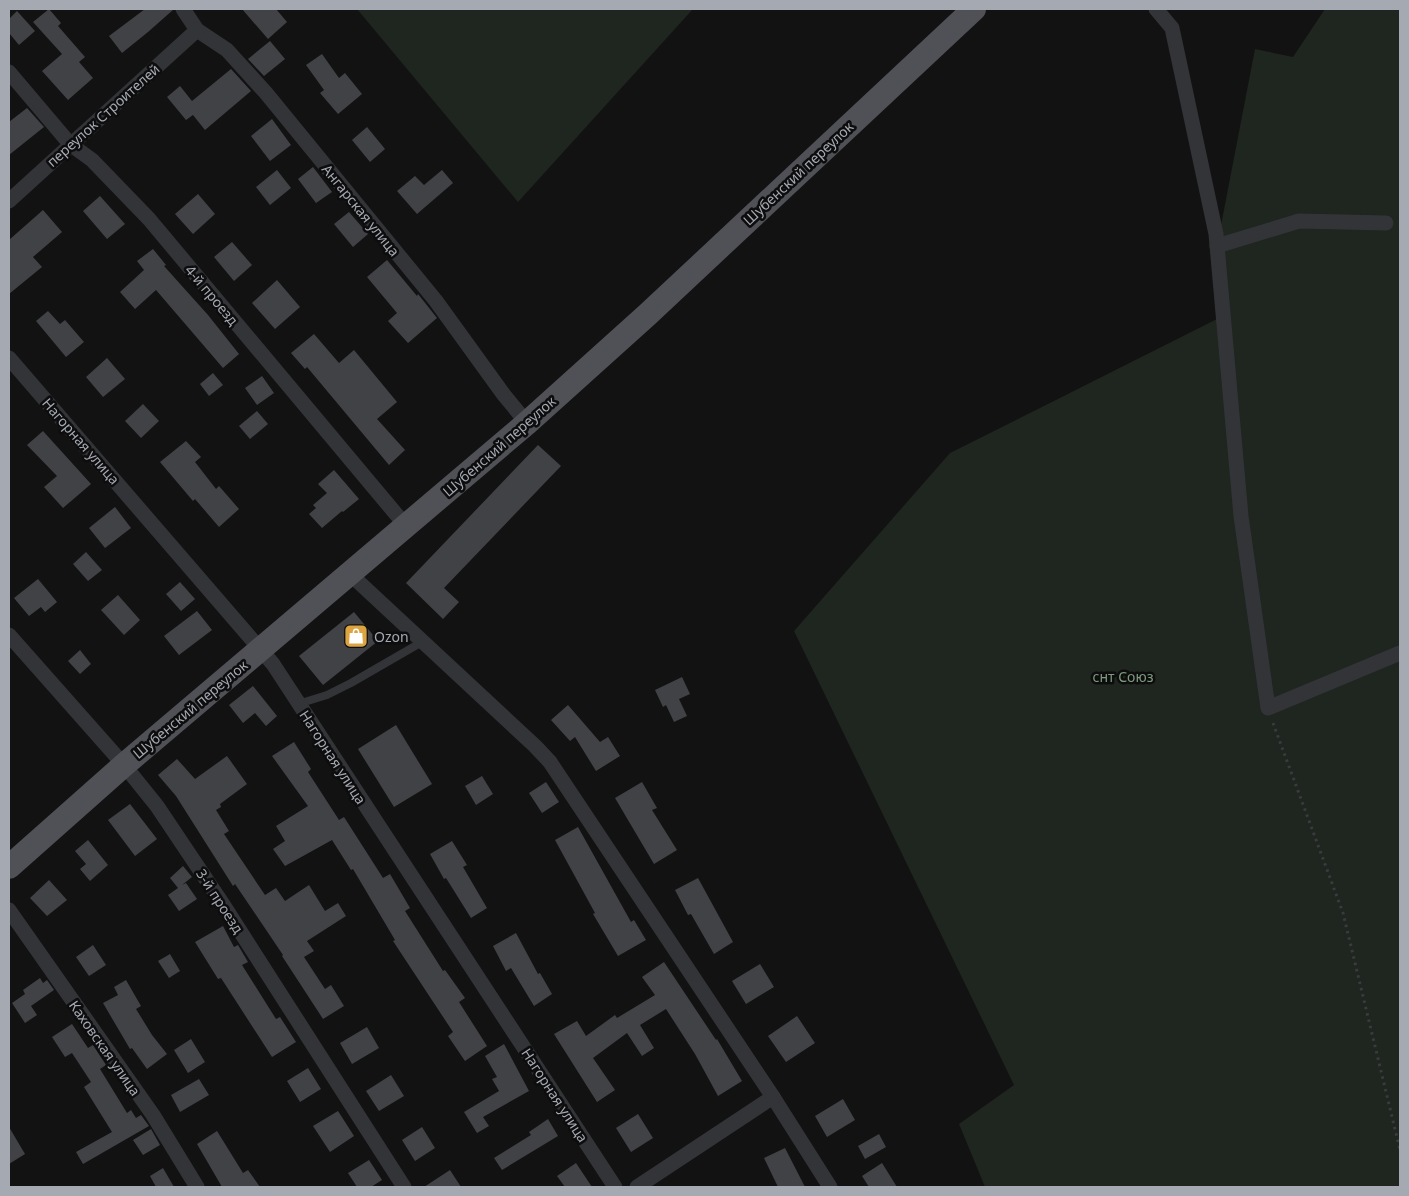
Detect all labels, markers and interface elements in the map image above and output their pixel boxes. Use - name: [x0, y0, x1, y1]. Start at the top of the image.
- street label: переулок Строителей: [42, 59, 164, 171]
- street label: Шубенский переулок: [739, 117, 858, 229]
- street label: Ангарская улица: [318, 160, 404, 260]
- street label: 4-й проезд: [181, 261, 243, 330]
- street label: Шубенский переулок: [438, 391, 560, 500]
- street label: Нагорная улица: [38, 394, 124, 488]
- shop icon: Ozon: [343, 623, 369, 649]
- place label: Ozon: [374, 627, 409, 646]
- street label: Шубенский переулок: [129, 655, 252, 763]
- park label: снт Союз: [1093, 667, 1154, 686]
- street label: Нагорная улица: [295, 706, 371, 808]
- street label: 3-й проезд: [192, 865, 248, 937]
- street label: Каховская улица: [65, 996, 145, 1100]
- street label: Нагорная улица: [517, 1044, 593, 1146]

